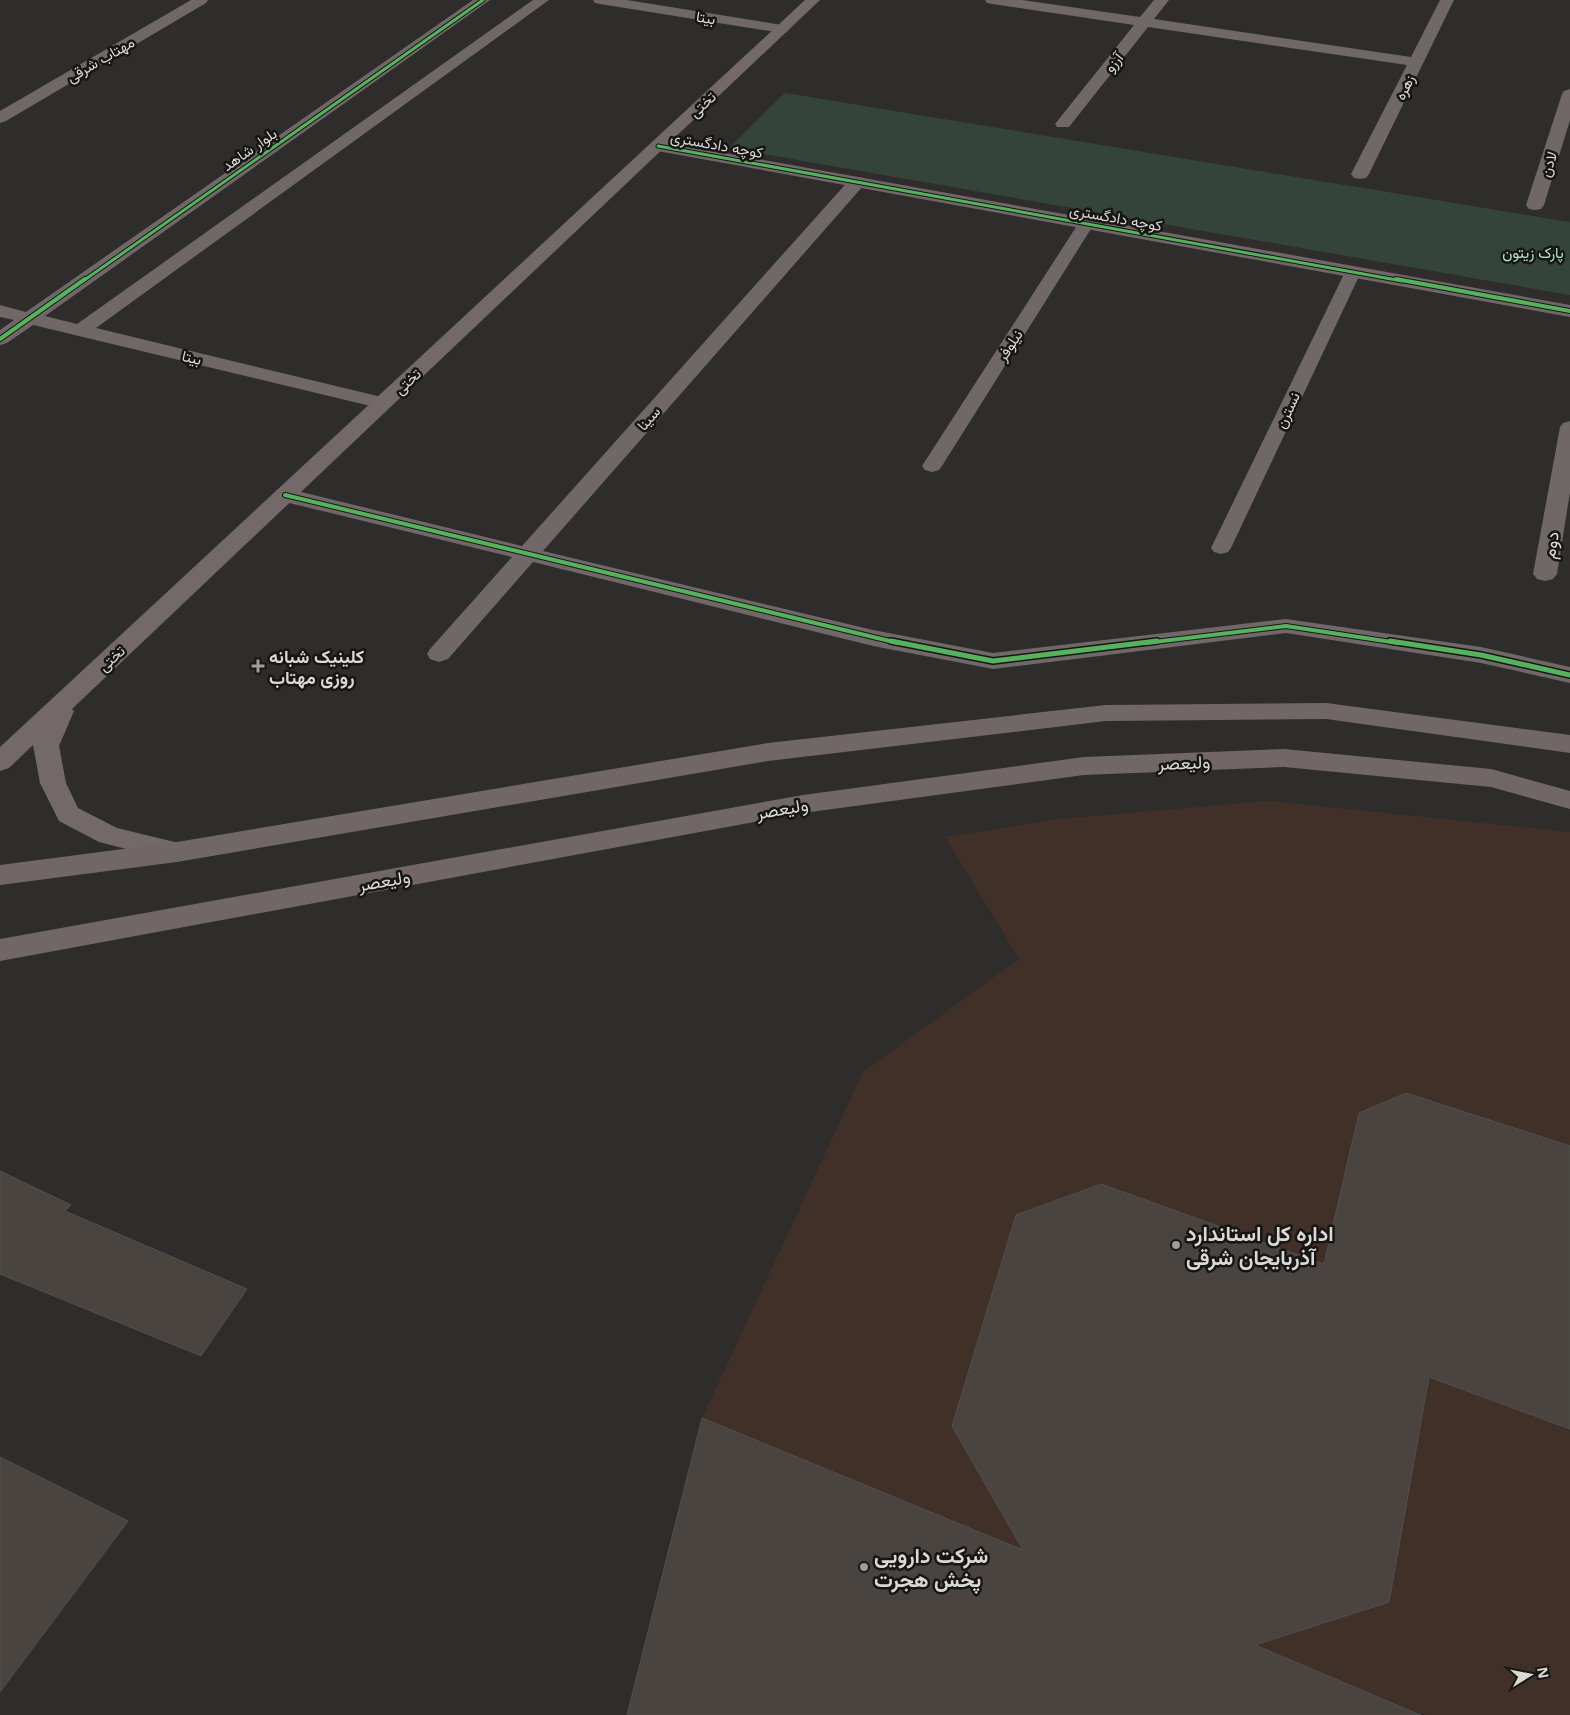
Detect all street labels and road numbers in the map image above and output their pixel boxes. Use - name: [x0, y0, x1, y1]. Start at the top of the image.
- street label: بیتا: [695, 6, 717, 28]
- street label: مهتاب شرقی: [62, 32, 138, 87]
- street label: آرزو: [1099, 47, 1128, 76]
- street label: زهره: [1389, 71, 1419, 103]
- street label: تختى: [684, 86, 721, 122]
- street label: بلوار شاهد: [218, 123, 280, 175]
- street label: کوچه دادگستری: [669, 126, 765, 163]
- street label: لادن: [1534, 149, 1562, 179]
- street label: کوچه دادگستری: [1068, 199, 1164, 236]
- street label: نیلوفر: [991, 325, 1027, 365]
- street label: بیتا: [180, 345, 204, 369]
- street label: تختى: [389, 363, 426, 399]
- street label: نسترن: [1270, 389, 1304, 431]
- street label: سینا: [632, 401, 664, 434]
- street label: دوم: [1536, 530, 1565, 561]
- street label: تختى: [93, 640, 130, 676]
- street label: ولیعصر: [1156, 749, 1211, 775]
- street label: ولیعصر: [753, 792, 810, 825]
- street label: ولیعصر: [355, 864, 412, 897]

